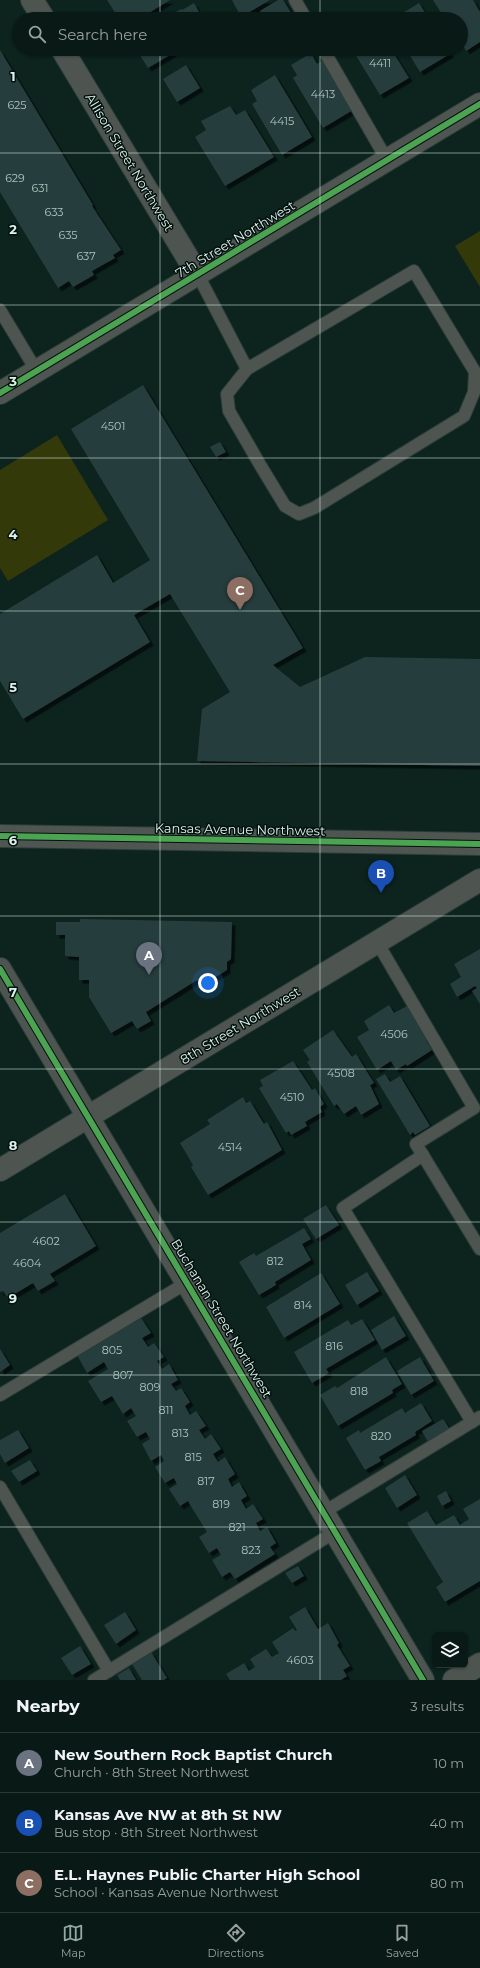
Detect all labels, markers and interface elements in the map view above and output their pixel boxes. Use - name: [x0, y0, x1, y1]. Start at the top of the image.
- search box: [12, 12, 468, 56]
- icon: search: [26, 23, 48, 45]
- text: Search here: [58, 25, 147, 44]
- house number: 4411: [369, 56, 391, 70]
- text: 1: [10, 68, 16, 84]
- house number: 4413: [311, 87, 335, 101]
- street label: Allison Street Northwest: [82, 90, 178, 234]
- house number: 625: [7, 98, 27, 112]
- house number: 4415: [270, 114, 294, 128]
- house number: 629: [5, 171, 25, 185]
- house number: 631: [32, 181, 48, 195]
- street label: 7th Street Northwest: [172, 197, 298, 281]
- house number: 633: [44, 205, 64, 219]
- text: 2: [9, 221, 17, 237]
- house number: 635: [58, 228, 78, 242]
- house number: 637: [76, 249, 96, 263]
- text: 3: [8, 373, 17, 389]
- house number: 4501: [101, 419, 125, 433]
- text: 4: [9, 526, 18, 542]
- pin: C: [227, 577, 253, 610]
- text: 5: [9, 679, 17, 695]
- street label: Kansas Avenue Northwest: [155, 820, 325, 838]
- text: 6: [9, 832, 18, 848]
- pin: B: [368, 860, 394, 893]
- pin: A: [136, 942, 162, 975]
- your location: [198, 973, 218, 993]
- street label: 8th Street Northwest: [177, 983, 303, 1067]
- text: 7: [9, 984, 17, 1000]
- house number: 4506: [380, 1027, 408, 1041]
- house number: 4508: [327, 1066, 355, 1080]
- house number: 4510: [280, 1090, 304, 1104]
- text: 8: [9, 1137, 18, 1153]
- house number: 4514: [218, 1140, 243, 1154]
- house number: 4602: [32, 1234, 60, 1248]
- street label: Buchanan Street Northwest: [168, 1236, 276, 1400]
- house number: 812: [266, 1254, 284, 1268]
- house number: 4604: [13, 1256, 42, 1270]
- text: 9: [9, 1290, 17, 1306]
- house number: 814: [294, 1298, 313, 1312]
- house number: 816: [325, 1339, 343, 1353]
- house number: 805: [102, 1343, 122, 1357]
- house number: 807: [113, 1368, 133, 1382]
- house number: 809: [140, 1380, 161, 1394]
- house number: 818: [350, 1384, 368, 1398]
- house number: 811: [159, 1403, 173, 1417]
- house number: 813: [171, 1426, 189, 1440]
- house number: 820: [371, 1429, 391, 1443]
- house number: 815: [184, 1450, 202, 1464]
- house number: 817: [197, 1474, 215, 1488]
- house number: 819: [212, 1497, 230, 1511]
- house number: 821: [228, 1520, 246, 1534]
- house number: 823: [241, 1543, 261, 1557]
- map controls: [432, 1632, 468, 1668]
- button: layers: [432, 1632, 468, 1668]
- house number: 4603: [286, 1653, 314, 1667]
- text: Nearby: [16, 1696, 80, 1716]
- text: 3 results: [410, 1698, 464, 1714]
- text: New Southern Rock Baptist Church: [54, 1745, 333, 1764]
- text: A: [24, 1755, 34, 1771]
- text: 10 m: [434, 1755, 464, 1771]
- text: Church · 8th Street Northwest: [54, 1764, 249, 1780]
- text: Kansas Ave NW at 8th St NW: [54, 1805, 282, 1824]
- text: B: [24, 1815, 34, 1831]
- text: 40 m: [430, 1815, 464, 1831]
- text: Bus stop · 8th Street Northwest: [54, 1824, 258, 1840]
- text: E.L. Haynes Public Charter High School: [54, 1865, 360, 1884]
- text: C: [24, 1875, 34, 1891]
- text: 80 m: [430, 1875, 464, 1891]
- text: School · Kansas Avenue Northwest: [54, 1884, 278, 1900]
- tab: Map: [61, 1922, 85, 1960]
- tab: Directions: [208, 1922, 264, 1960]
- tab: Saved: [386, 1922, 419, 1960]

